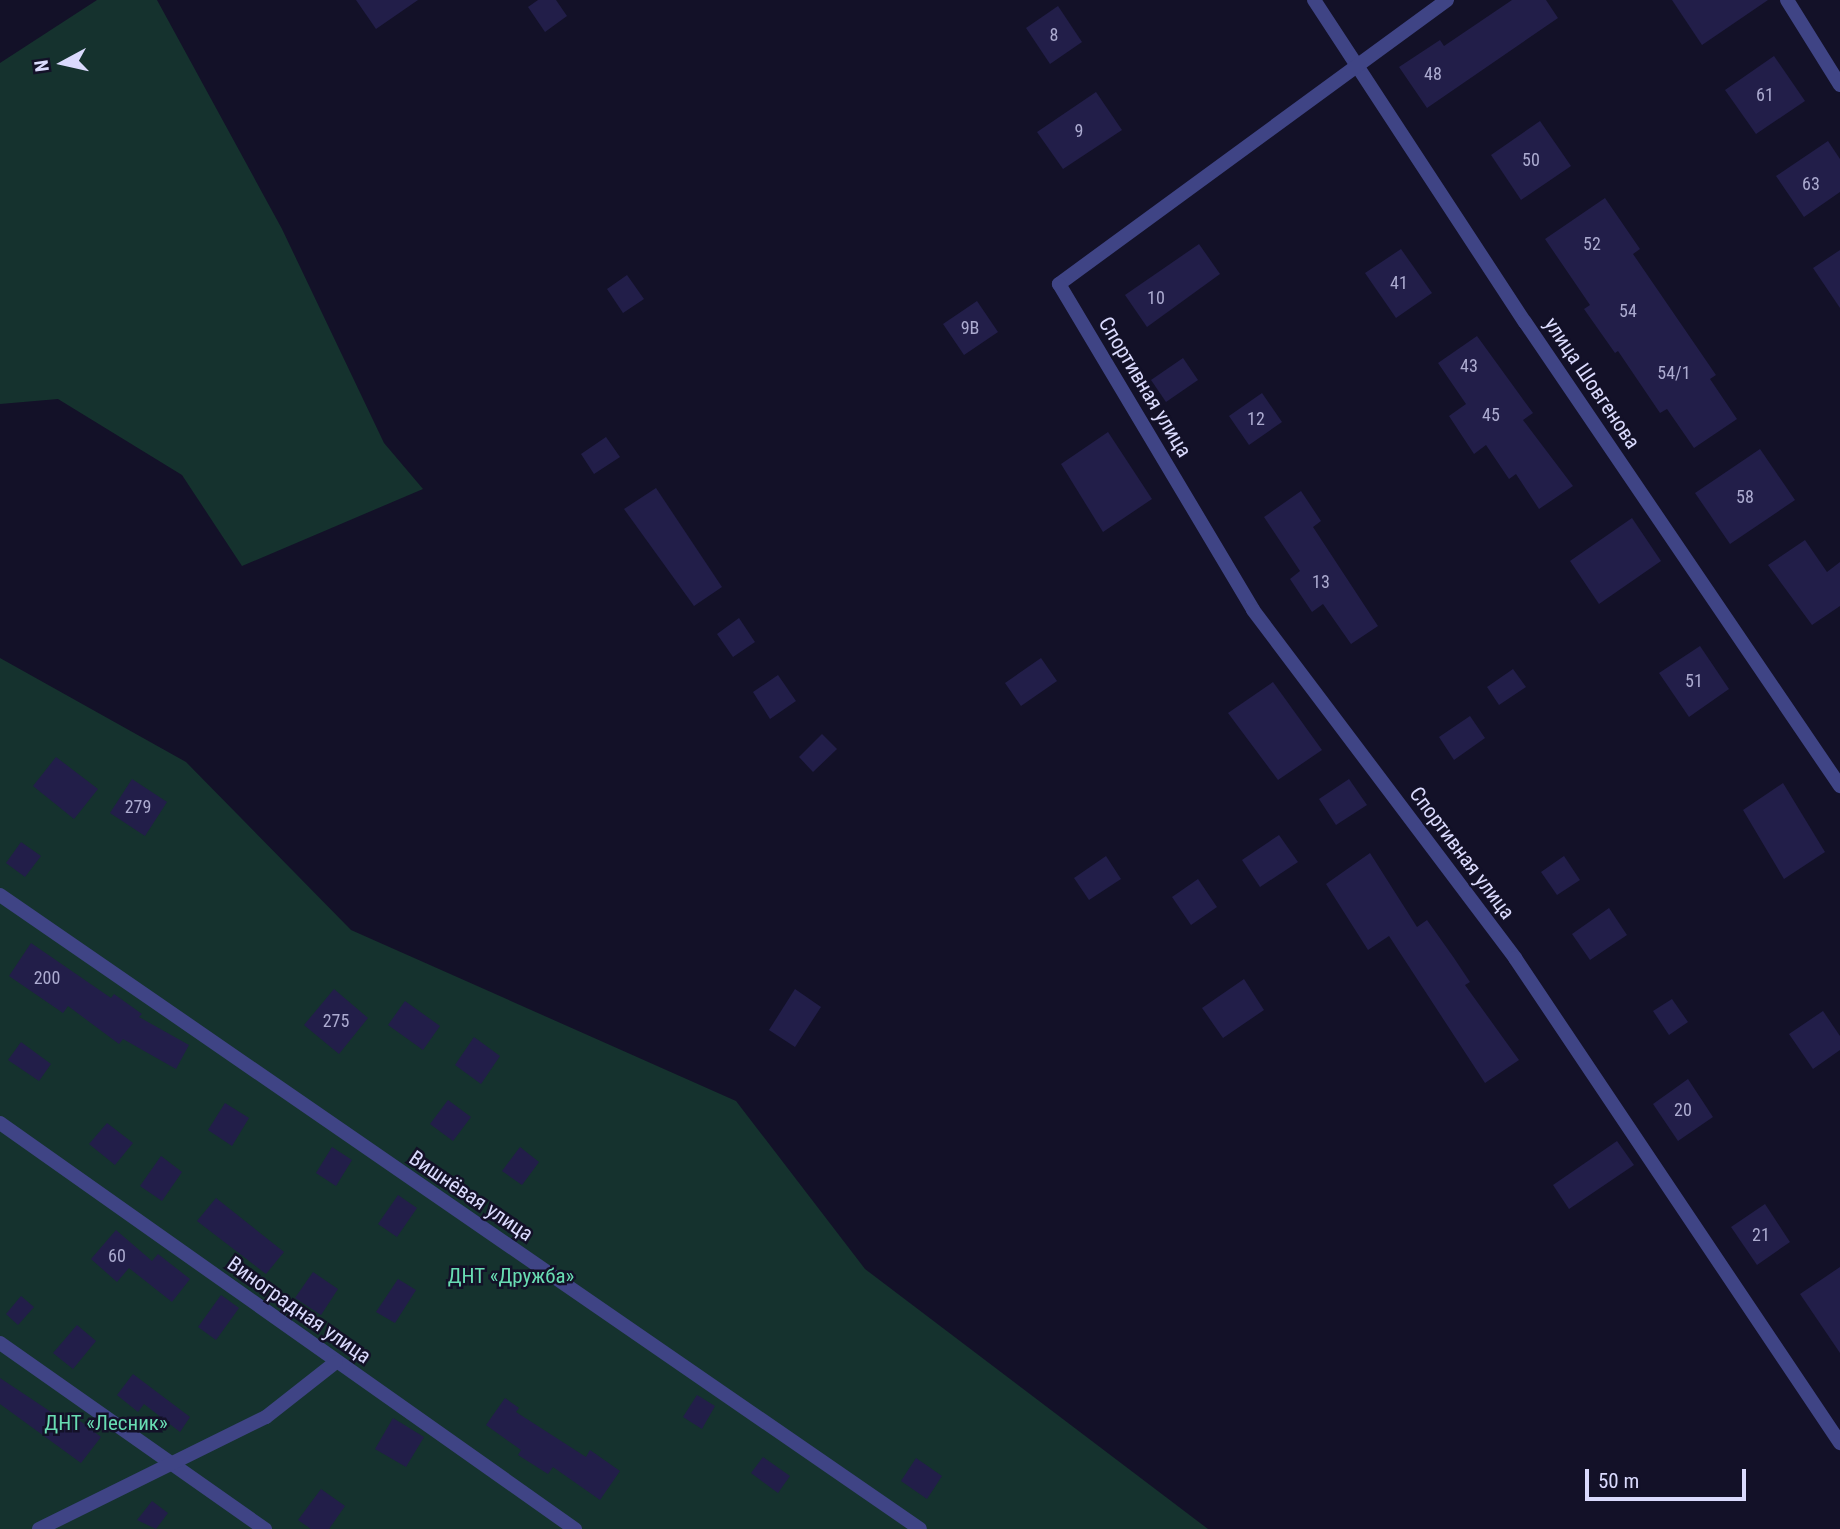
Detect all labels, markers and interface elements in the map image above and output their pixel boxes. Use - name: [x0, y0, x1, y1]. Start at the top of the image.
- house number: 8: [1050, 24, 1058, 46]
- north arrow: [28, 28, 98, 98]
- text: N: [30, 59, 54, 73]
- house number: 48: [1424, 63, 1442, 85]
- house number: 61: [1756, 84, 1774, 106]
- house number: 9: [1075, 120, 1083, 142]
- house number: 50: [1522, 149, 1540, 171]
- house number: 63: [1802, 173, 1820, 195]
- house number: 52: [1583, 233, 1601, 255]
- house number: 41: [1390, 272, 1408, 294]
- house number: 10: [1147, 287, 1165, 309]
- house number: 54: [1619, 300, 1637, 322]
- street label: Спортивная улица: [1093, 312, 1197, 462]
- street label: улица Шовгенова: [1539, 312, 1645, 454]
- house number: 9В: [961, 317, 979, 339]
- house number: 43: [1460, 355, 1478, 377]
- house number: 54/1: [1657, 362, 1691, 384]
- house number: 45: [1482, 404, 1500, 426]
- house number: 12: [1247, 408, 1265, 430]
- house number: 58: [1736, 486, 1754, 508]
- house number: 13: [1312, 571, 1330, 593]
- house number: 51: [1685, 670, 1703, 692]
- street label: Спортивная улица: [1404, 782, 1520, 924]
- house number: 279: [125, 796, 151, 818]
- house number: 200: [34, 967, 60, 989]
- house number: 275: [323, 1010, 349, 1032]
- house number: 20: [1674, 1099, 1692, 1121]
- street label: Вишнёвая улица: [404, 1145, 538, 1247]
- house number: 21: [1752, 1224, 1770, 1246]
- house number: 60: [108, 1245, 126, 1267]
- street label: Виноградная улица: [222, 1251, 376, 1369]
- park label: ДНТ «Дружба»: [448, 1263, 574, 1289]
- park label: ДНТ «Лесник»: [44, 1410, 168, 1436]
- scale bar: [1588, 1456, 1749, 1500]
- text: 50 m: [1598, 1469, 1639, 1493]

